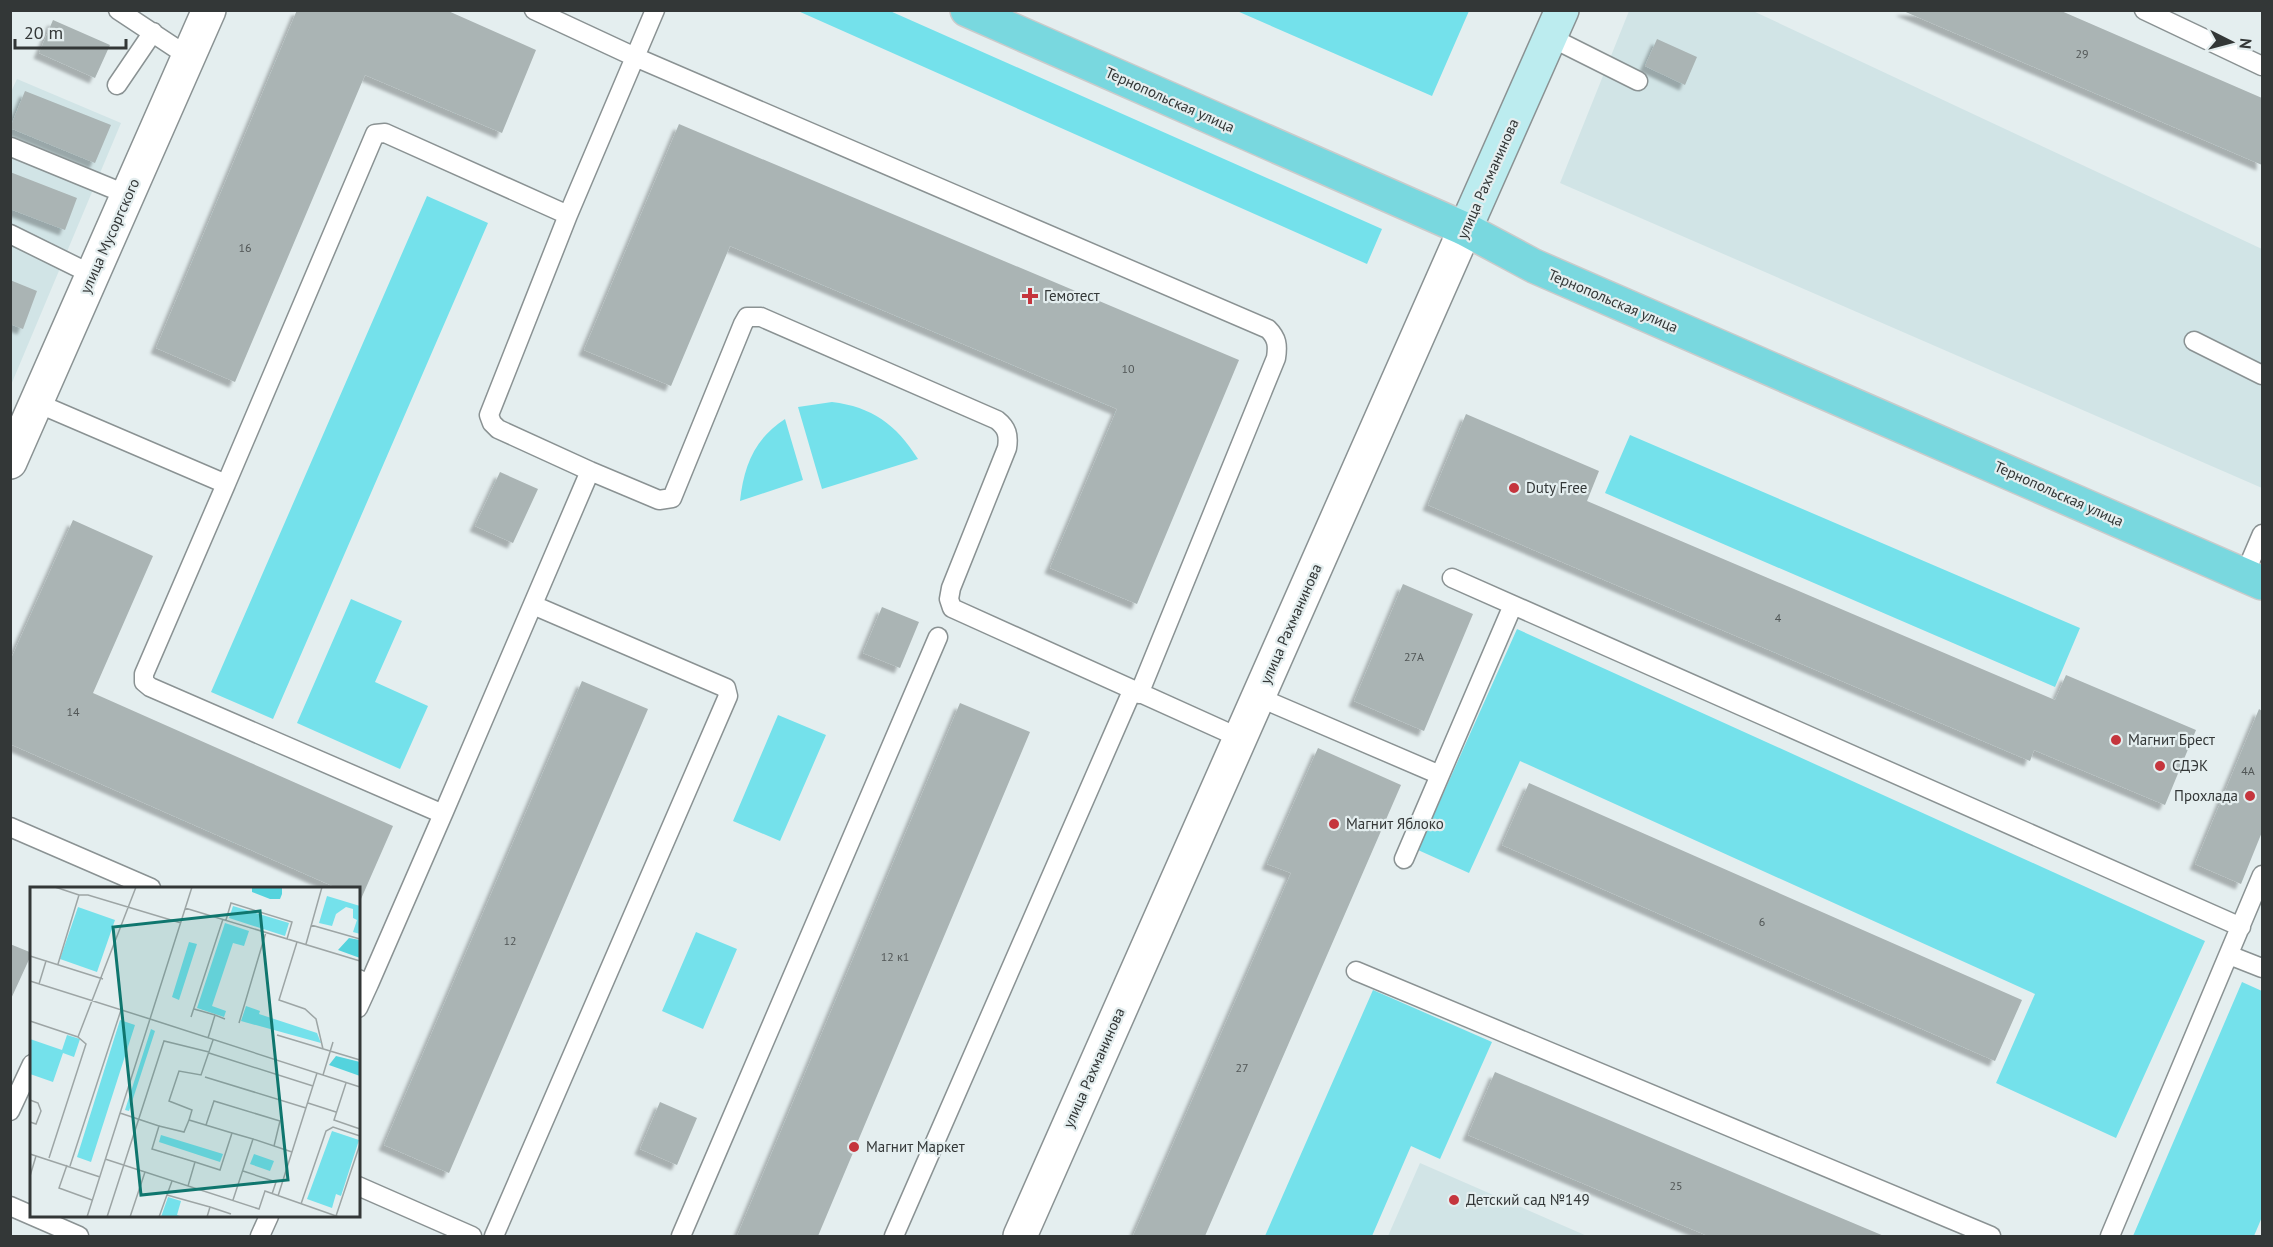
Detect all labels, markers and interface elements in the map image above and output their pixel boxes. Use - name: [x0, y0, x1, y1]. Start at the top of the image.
- scale bar: [15, 12, 126, 50]
- north arrow: [2201, 12, 2261, 72]
- text: 20 m: [24, 21, 63, 44]
- text: N: [2235, 37, 2256, 50]
- house number: 29: [2075, 46, 2089, 61]
- street label: Тернопольская улица: [1103, 63, 1238, 137]
- street label: улица Рахманинова: [1452, 116, 1523, 242]
- street label: улица Мусоргского: [76, 175, 143, 296]
- house number: 16: [238, 240, 252, 255]
- street label: Тернопольская улица: [1545, 265, 1681, 336]
- place label: Гемотест: [1044, 286, 1100, 305]
- marker: Гемотест: [1021, 287, 1039, 305]
- house number: 10: [1121, 361, 1135, 376]
- street label: Тернопольская улица: [1992, 457, 2127, 531]
- place label: Duty Free: [1526, 478, 1587, 497]
- marker: Duty Free: [1507, 481, 1521, 495]
- street label: улица Рахманинова: [1255, 561, 1326, 687]
- house number: 4: [1775, 610, 1782, 625]
- house number: 27А: [1404, 649, 1424, 664]
- house number: 14: [66, 704, 80, 719]
- place label: Магнит Брест: [2128, 730, 2215, 749]
- marker: Магнит Брест: [2109, 733, 2123, 747]
- place label: СДЭК: [2172, 756, 2208, 775]
- marker: СДЭК: [2153, 759, 2167, 773]
- house number: 4А: [2241, 763, 2255, 778]
- place label: Прохлада: [2174, 786, 2238, 805]
- marker: Прохлада: [2243, 789, 2257, 803]
- place label: Магнит Яблоко: [1346, 814, 1444, 833]
- marker: Магнит Яблоко: [1327, 817, 1341, 831]
- inset map: [30, 887, 360, 1217]
- house number: 6: [1759, 914, 1765, 929]
- house number: 12: [503, 933, 517, 948]
- house number: 12 к1: [881, 949, 909, 964]
- street label: улица Рахманинова: [1058, 1005, 1129, 1131]
- house number: 27: [1235, 1060, 1249, 1075]
- place label: Магнит Маркет: [866, 1137, 965, 1156]
- marker: Магнит Маркет: [847, 1140, 861, 1154]
- house number: 25: [1669, 1178, 1683, 1193]
- place label: Детский сад №149: [1466, 1190, 1590, 1209]
- marker: Детский сад №149: [1447, 1193, 1461, 1207]

